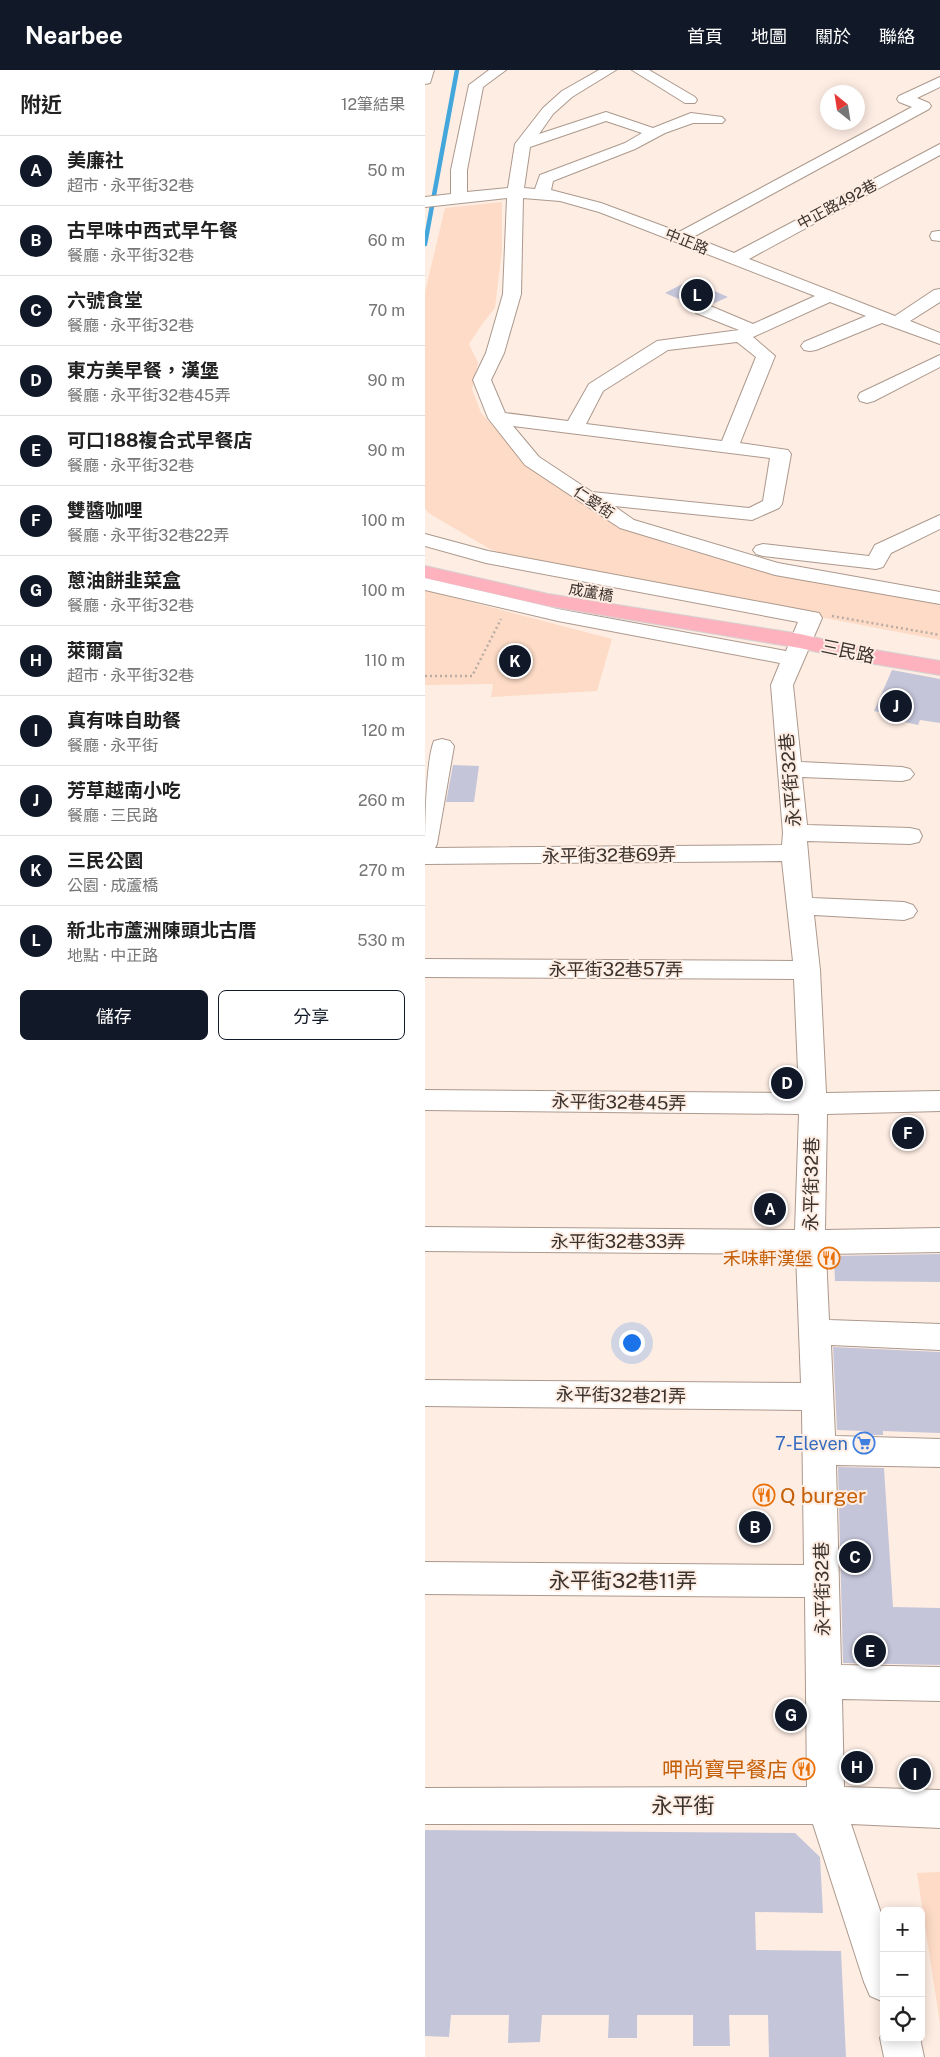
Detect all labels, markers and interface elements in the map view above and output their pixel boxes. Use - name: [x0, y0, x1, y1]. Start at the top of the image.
- text: Nearbee: [25, 21, 123, 49]
- text: 首頁: [687, 26, 723, 47]
- text: 地圖: [751, 26, 787, 47]
- text: 關於: [815, 26, 851, 47]
- text: 聯絡: [879, 26, 915, 47]
- north arrow: [820, 85, 865, 130]
- text: 附近: [20, 92, 62, 117]
- text: 12筆結果: [341, 95, 405, 114]
- text: 美廉社: [67, 149, 124, 171]
- text: A: [30, 161, 42, 180]
- text: 50 m: [367, 161, 405, 180]
- text: 超市 · 永平街32巷: [67, 176, 194, 195]
- street label: 中正路492巷: [794, 176, 880, 232]
- text: 古早味中西式早午餐: [67, 219, 238, 241]
- street label: 中正路: [663, 225, 711, 257]
- text: B: [31, 231, 41, 250]
- text: 60 m: [368, 231, 405, 250]
- text: 餐廳 · 永平街32巷: [67, 246, 194, 265]
- pin: L: [681, 276, 713, 314]
- text: 六號食堂: [67, 289, 143, 311]
- text: C: [30, 301, 42, 320]
- text: 70 m: [368, 301, 405, 320]
- text: 餐廳 · 永平街32巷: [67, 316, 194, 335]
- text: 東方美早餐，漢堡: [67, 359, 219, 381]
- text: D: [30, 371, 42, 390]
- text: 90 m: [368, 371, 405, 390]
- text: 餐廳 · 永平街32巷45弄: [67, 386, 230, 405]
- text: 可口188複合式早餐店: [67, 429, 253, 451]
- text: E: [31, 441, 41, 460]
- text: 90 m: [368, 441, 405, 460]
- text: 餐廳 · 永平街32巷: [67, 456, 194, 475]
- street label: 仁愛街: [571, 482, 617, 522]
- text: 雙醬咖哩: [67, 499, 143, 521]
- text: F: [31, 511, 41, 530]
- text: 100 m: [361, 511, 405, 530]
- text: 餐廳 · 永平街32巷22弄: [67, 526, 229, 545]
- text: 蔥油餅韭菜盒: [67, 569, 181, 591]
- street label: 成蘆橋: [567, 580, 615, 604]
- text: G: [30, 581, 42, 600]
- text: 100 m: [361, 581, 405, 600]
- text: 餐廳 · 永平街32巷: [67, 596, 194, 615]
- street label: 三民路: [819, 635, 877, 667]
- text: 萊爾富: [67, 639, 124, 661]
- pin: K: [499, 642, 531, 680]
- text: H: [30, 651, 42, 670]
- text: 110 m: [364, 651, 405, 670]
- text: 超市 · 永平街32巷: [67, 666, 194, 685]
- pin: J: [880, 687, 912, 725]
- text: 真有味自助餐: [67, 709, 181, 731]
- text: I: [34, 721, 38, 740]
- text: 120 m: [361, 721, 405, 740]
- street label: 永平街32巷: [775, 732, 805, 828]
- text: 餐廳 · 永平街: [67, 736, 158, 755]
- text: 芳草越南小吃: [67, 779, 181, 801]
- text: J: [33, 791, 39, 810]
- text: 260 m: [358, 791, 405, 810]
- text: 餐廳 · 三民路: [67, 806, 158, 825]
- street label: 永平街32巷69弄: [542, 843, 676, 867]
- text: 三民公園: [67, 849, 143, 871]
- text: K: [30, 861, 42, 880]
- text: 270 m: [359, 861, 405, 880]
- text: 公園 · 成蘆橋: [67, 876, 158, 895]
- text: 新北市蘆洲陳頭北古厝: [67, 919, 257, 941]
- text: L: [31, 931, 41, 950]
- text: 530 m: [357, 931, 405, 950]
- text: 地點 · 中正路: [67, 946, 158, 965]
- street label: 永平街32巷57弄: [549, 959, 683, 980]
- button: 儲存: [20, 990, 208, 1040]
- button: 分享: [218, 990, 405, 1040]
- pin: D: [771, 1064, 803, 1102]
- street label: 永平街32巷45弄: [551, 1090, 687, 1114]
- pin: F: [892, 1114, 924, 1152]
- street label: 永平街32巷: [800, 1137, 822, 1231]
- pin: A: [754, 1190, 786, 1228]
- street label: 永平街32巷33弄: [551, 1231, 685, 1252]
- restaurant icon: 禾味軒漢堡: [817, 1246, 841, 1270]
- place label: 禾味軒漢堡: [723, 1248, 813, 1269]
- your location: [619, 1330, 645, 1356]
- street label: 永平街32巷21弄: [556, 1383, 686, 1407]
- supermarket icon: 7-Eleven: [852, 1431, 876, 1455]
- place label: 7-Eleven: [775, 1433, 848, 1454]
- restaurant icon: Q burger: [752, 1483, 776, 1507]
- place label: Q burger: [780, 1483, 866, 1508]
- pin: B: [739, 1508, 771, 1546]
- pin: C: [839, 1538, 871, 1576]
- street label: 永平街32巷: [811, 1542, 833, 1636]
- street label: 永平街32巷11弄: [549, 1568, 697, 1593]
- pin: E: [854, 1632, 886, 1670]
- pin: G: [775, 1696, 807, 1734]
- pin: H: [841, 1748, 873, 1786]
- pin: I: [899, 1755, 931, 1793]
- place label: 呷尚寶早餐店: [662, 1757, 788, 1782]
- restaurant icon: 呷尚寶早餐店: [792, 1757, 816, 1781]
- street label: 永平街: [652, 1793, 715, 1818]
- map controls: [880, 1907, 925, 2042]
- button: +: [880, 1907, 925, 1952]
- button: −: [880, 1952, 925, 1997]
- button: locate: [880, 1997, 925, 2042]

